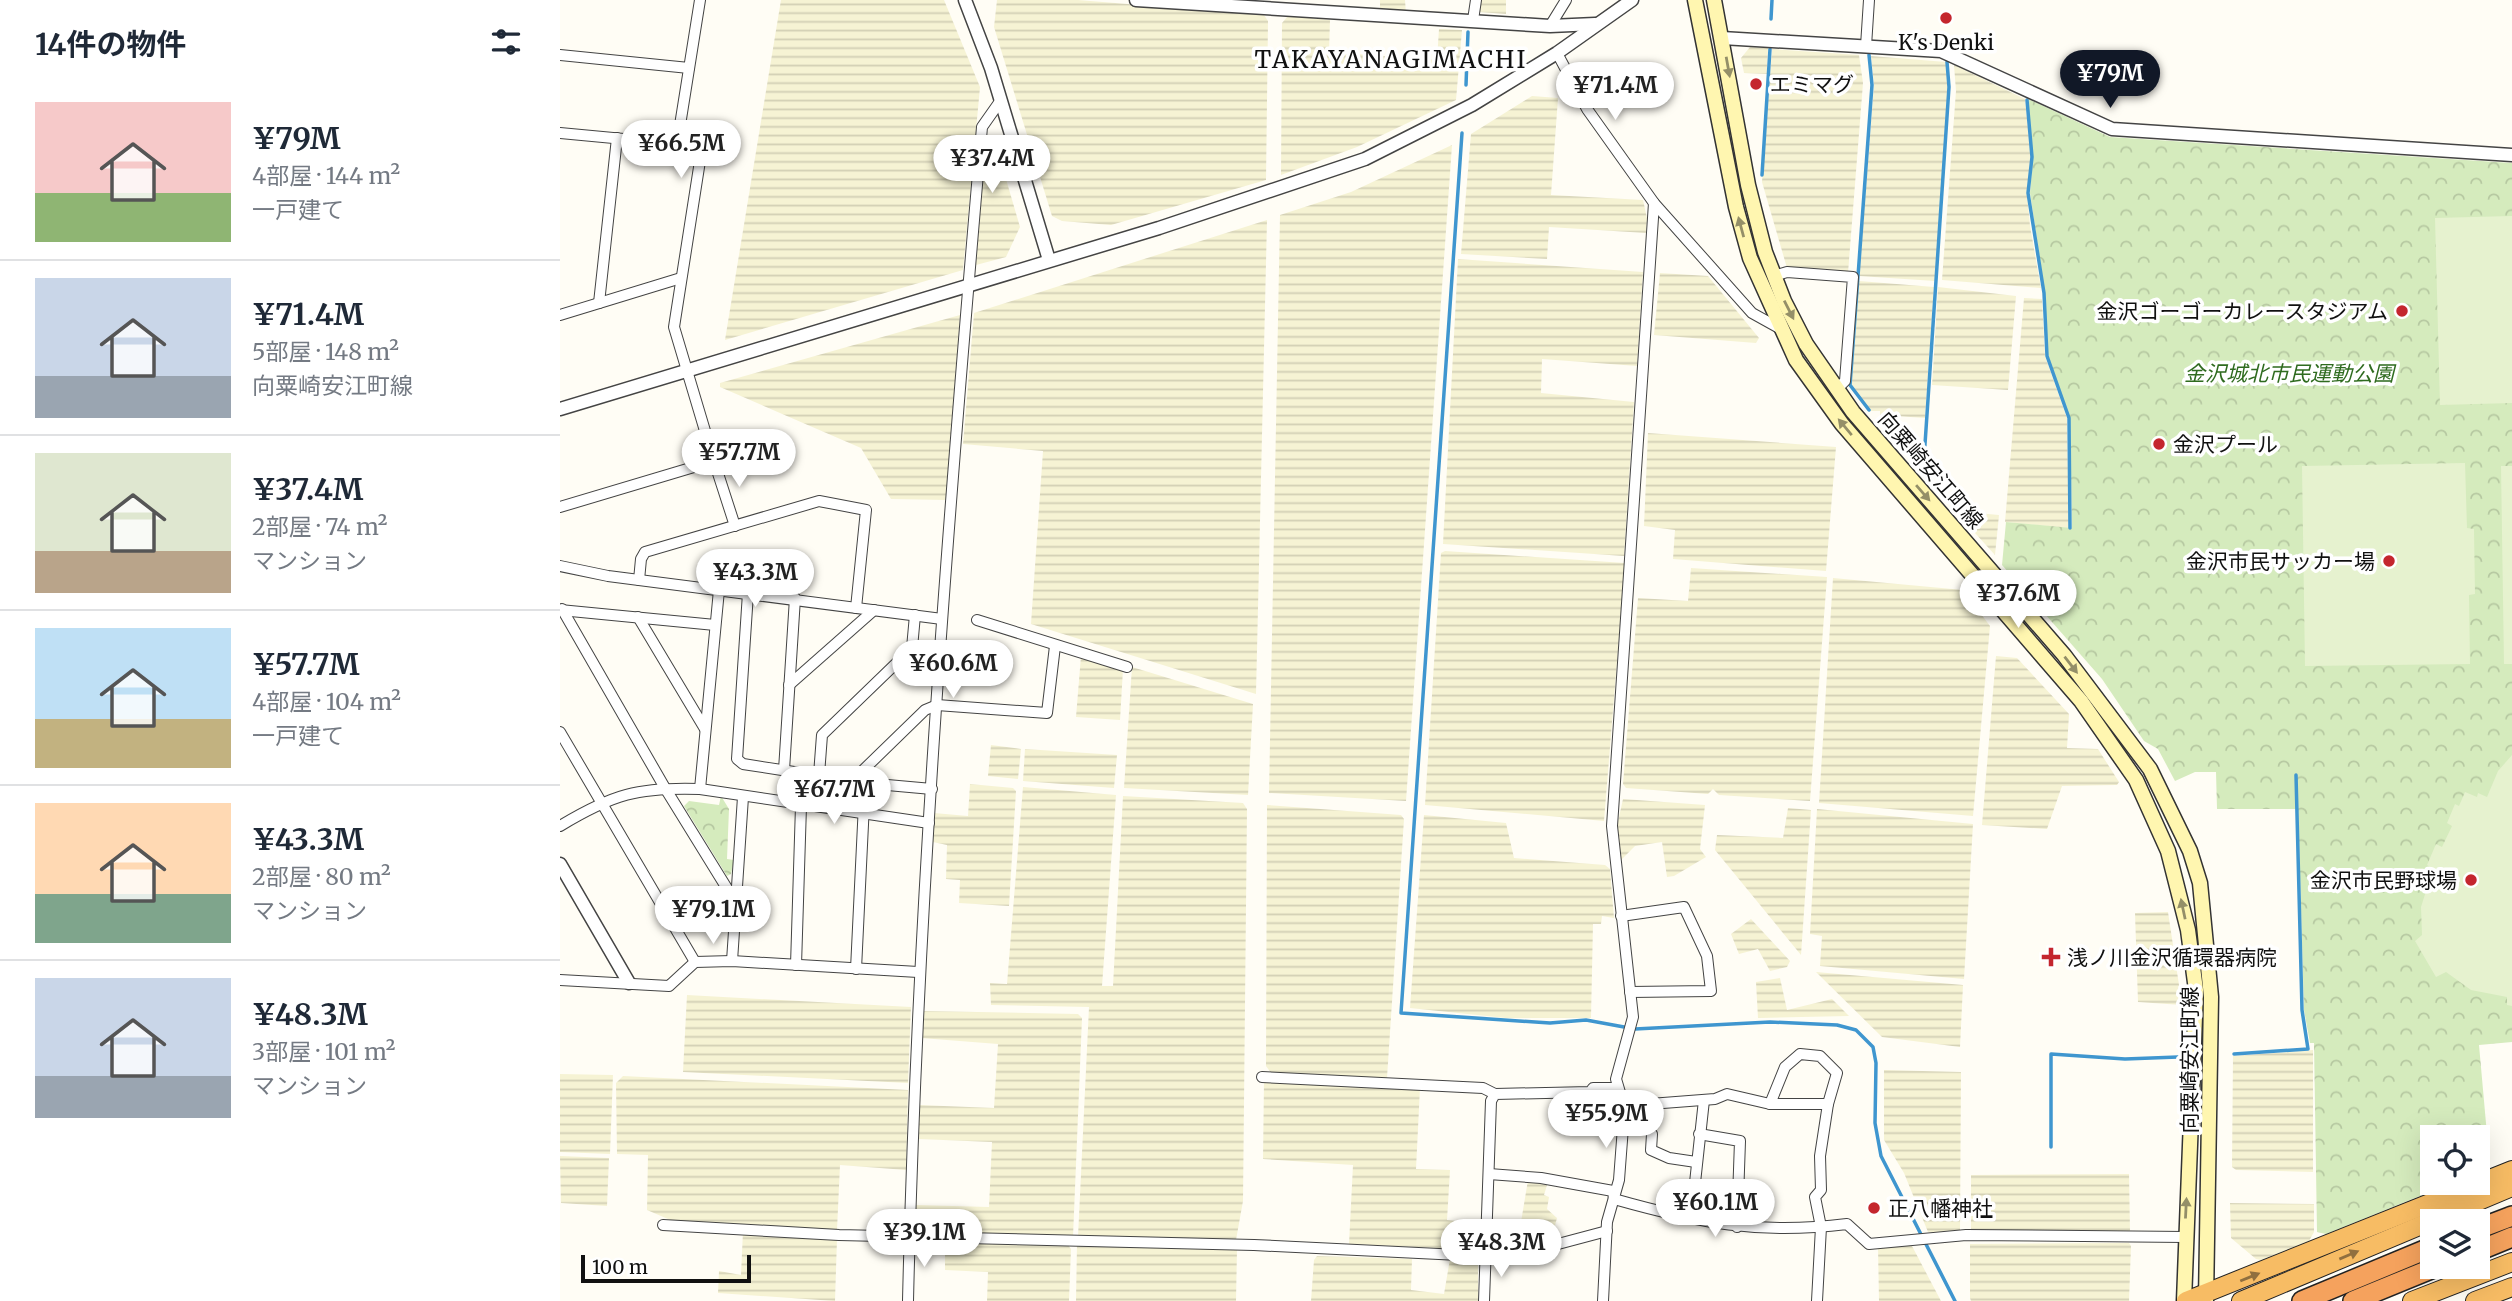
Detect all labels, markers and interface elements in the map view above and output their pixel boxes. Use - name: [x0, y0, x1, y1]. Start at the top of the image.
- marker: K's Denki: [1938, 10, 1954, 26]
- icon: filters: [487, 23, 525, 61]
- text: 14件の物件: [35, 25, 186, 63]
- place label: K's Denki: [1898, 29, 1994, 56]
- district label: TAKAYANAGIMACHI: [1255, 44, 1527, 75]
- pin: ¥79M: [2069, 50, 2151, 110]
- one-way arrow: [1722, 56, 1733, 78]
- text: ¥79M: [2076, 58, 2144, 87]
- pin: ¥71.4M: [1558, 62, 1672, 122]
- text: ¥71.4M: [1572, 70, 1658, 99]
- place label: エミマグ: [1770, 71, 1854, 98]
- marker: エミマグ: [1748, 76, 1764, 92]
- text: ¥79M: [252, 119, 340, 157]
- pin: ¥66.5M: [624, 120, 738, 180]
- text: ¥66.5M: [637, 128, 725, 157]
- icon: home: [91, 130, 175, 214]
- pin: ¥37.4M: [935, 136, 1049, 195]
- text: ¥37.4M: [949, 143, 1035, 172]
- text: 4部屋 · 144 m²: [252, 161, 400, 190]
- text: 一戸建て: [252, 195, 344, 224]
- one-way arrow: [1736, 216, 1746, 237]
- text: ¥71.4M: [252, 295, 364, 333]
- place label: 金沢ゴーゴーカレースタジアム: [2097, 298, 2388, 325]
- one-way arrow: [1783, 300, 1794, 320]
- marker: 金沢ゴーゴーカレースタジアム: [2394, 303, 2410, 319]
- icon: home: [91, 306, 175, 390]
- text: 5部屋 · 148 m²: [252, 337, 399, 366]
- park label: 金沢城北市民運動公園: [2184, 360, 2397, 387]
- text: 向粟崎安江町線: [252, 371, 413, 400]
- street label: 向粟崎安江町線: [1873, 406, 1989, 534]
- one-way arrow: [1838, 419, 1853, 436]
- pin: ¥57.7M: [682, 430, 796, 489]
- place label: 金沢プール: [2173, 431, 2278, 458]
- marker: 金沢プール: [2151, 436, 2167, 452]
- text: ¥57.7M: [698, 437, 780, 466]
- text: ¥37.4M: [252, 470, 363, 508]
- icon: home: [91, 481, 175, 565]
- one-way arrow: [1915, 484, 1931, 502]
- text: 2部屋 · 74 m²: [252, 512, 388, 541]
- text: マンション: [252, 546, 367, 575]
- place label: 金沢市民サッカー場: [2186, 548, 2375, 575]
- pin: ¥43.3M: [698, 550, 812, 609]
- marker: 金沢市民サッカー場: [2381, 553, 2397, 569]
- text: ¥43.3M: [712, 557, 798, 586]
- pin: ¥37.6M: [1961, 570, 2075, 630]
- text: ¥37.6M: [1976, 578, 2060, 607]
- pin: ¥60.6M: [896, 640, 1010, 700]
- text: ¥57.7M: [252, 645, 360, 683]
- text: ¥60.6M: [908, 648, 998, 677]
- icon: home: [91, 656, 175, 740]
- one-way arrow: [2064, 656, 2079, 674]
- text: 4部屋 · 104 m²: [252, 687, 401, 716]
- text: 一戸建て: [252, 721, 344, 750]
- pin: ¥67.7M: [777, 766, 891, 826]
- text: ¥67.7M: [793, 774, 875, 803]
- text: ¥43.3M: [252, 820, 364, 858]
- icon: home: [91, 831, 175, 915]
- text: 2部屋 · 80 m²: [252, 862, 391, 891]
- place label: 金沢市民野球場: [2310, 867, 2457, 894]
- marker: 金沢市民野球場: [2463, 872, 2479, 888]
- pin: ¥79.1M: [656, 886, 770, 946]
- text: ¥79.1M: [671, 894, 755, 923]
- text: マンション: [252, 896, 367, 925]
- one-way arrow: [2177, 898, 2188, 920]
- place label: 浅ノ川金沢循環器病院: [2067, 944, 2277, 971]
- marker: 浅ノ川金沢循環器病院: [2041, 947, 2061, 967]
- street label: 向粟崎安江町線: [2176, 987, 2203, 1134]
- text: ¥48.3M: [252, 995, 368, 1033]
- icon: home: [91, 1006, 175, 1090]
- text: 3部屋 · 101 m²: [252, 1037, 395, 1066]
- text: マンション: [252, 1071, 367, 1100]
- pin: ¥55.9M: [1549, 1090, 1663, 1150]
- text: ¥55.9M: [1564, 1098, 1648, 1127]
- map controls: [2420, 1125, 2490, 1279]
- button: locate: [2420, 1125, 2490, 1195]
- pin: ¥60.1M: [1658, 1180, 1772, 1239]
- text: ¥60.1M: [1672, 1187, 1758, 1216]
- place label: 正八幡神社: [1888, 1195, 1993, 1222]
- one-way arrow: [2181, 1197, 2192, 1219]
- marker: 正八幡神社: [1866, 1200, 1882, 1216]
- button: layers: [2420, 1209, 2490, 1279]
- pin: ¥39.1M: [867, 1210, 981, 1269]
- text: ¥39.1M: [882, 1217, 966, 1246]
- pin: ¥48.3M: [1444, 1220, 1558, 1279]
- text: ¥48.3M: [1457, 1227, 1545, 1256]
- one-way arrow: [2338, 1249, 2359, 1260]
- scale bar: [581, 1252, 751, 1284]
- text: 100 m: [592, 1255, 648, 1279]
- one-way arrow: [2240, 1271, 2261, 1282]

